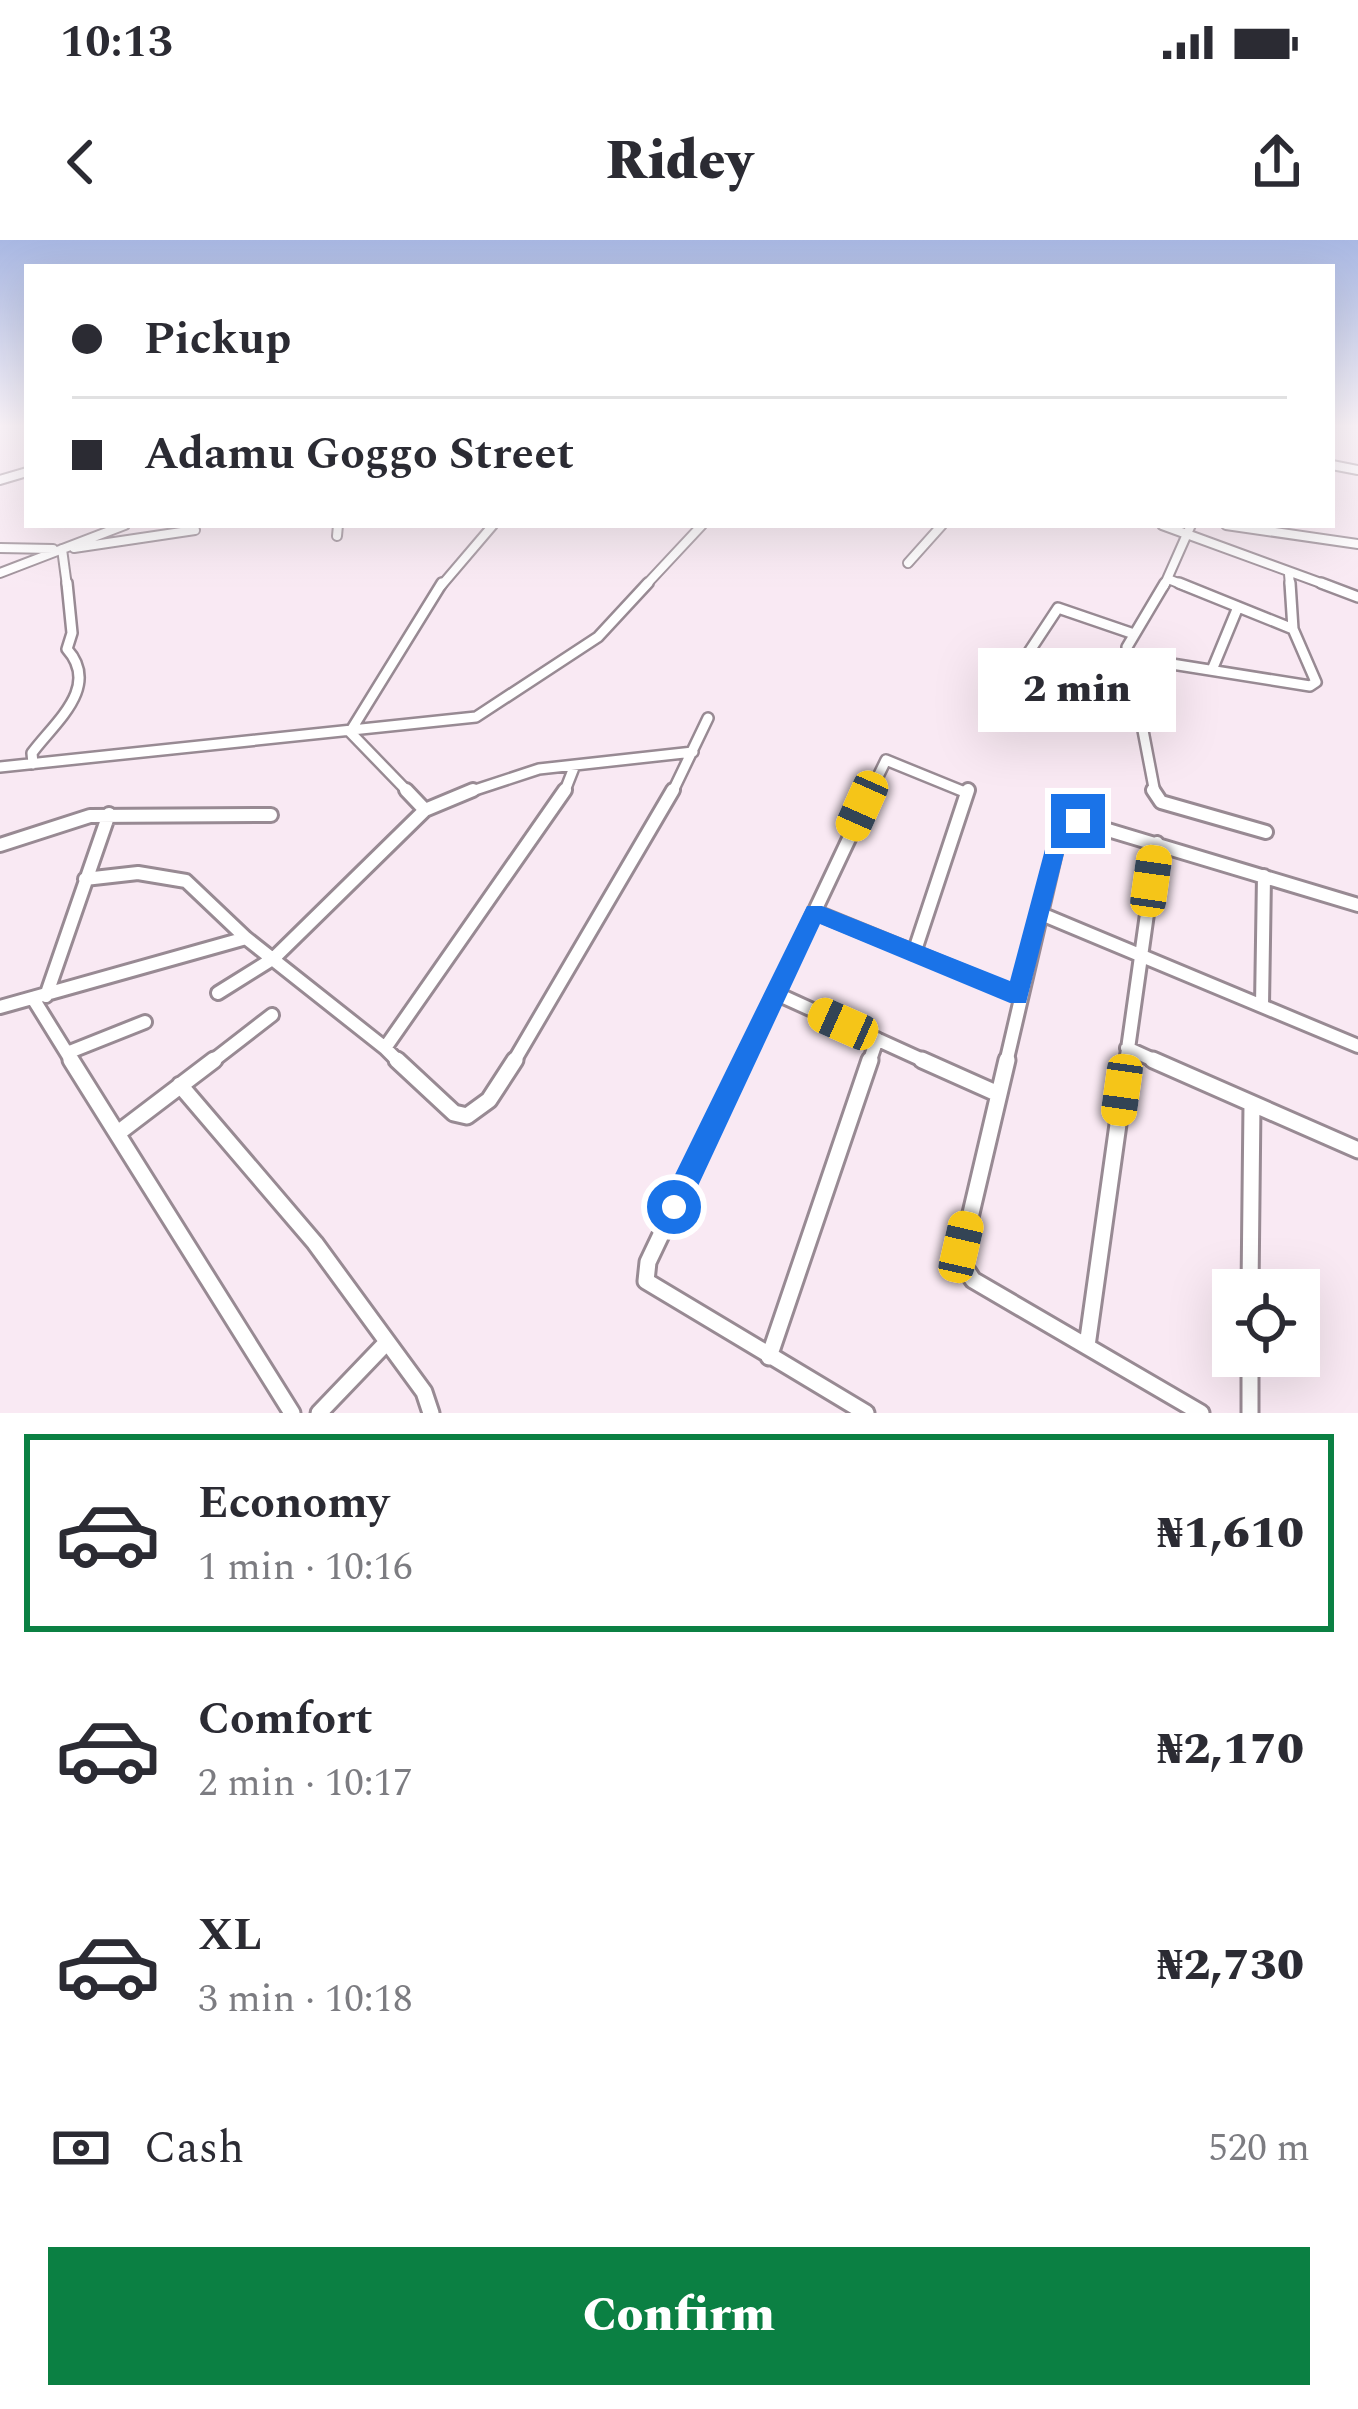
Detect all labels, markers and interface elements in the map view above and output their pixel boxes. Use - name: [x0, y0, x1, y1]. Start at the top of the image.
- text: 10:13: [60, 8, 173, 77]
- text: Ridey: [606, 121, 752, 203]
- icon: back: [48, 129, 114, 195]
- icon: share: [1244, 129, 1310, 195]
- text: Pickup: [144, 305, 291, 374]
- text: Adamu Goggo Street: [144, 420, 574, 489]
- callout: 2 min: [979, 647, 1177, 731]
- text: 2 min: [1023, 660, 1131, 719]
- car: [831, 766, 893, 846]
- route end: [1051, 794, 1105, 848]
- car: [1128, 843, 1174, 919]
- car: [803, 993, 883, 1055]
- car: [1099, 1052, 1145, 1128]
- route start: [647, 1180, 701, 1234]
- car: [935, 1208, 987, 1286]
- map controls: [1212, 1269, 1320, 1377]
- button: locate: [1212, 1269, 1320, 1377]
- text: Economy: [198, 1469, 389, 1538]
- icon: car: [54, 1479, 162, 1587]
- text: ₦1,610: [1156, 1499, 1304, 1568]
- text: 1 min · 10:16: [198, 1538, 413, 1597]
- text: Comfort: [198, 1685, 373, 1754]
- icon: car: [54, 1695, 162, 1803]
- text: ₦2,170: [1156, 1715, 1304, 1784]
- text: 2 min · 10:17: [198, 1754, 413, 1813]
- text: XL: [198, 1901, 262, 1970]
- icon: car: [54, 1911, 162, 2019]
- text: ₦2,730: [1156, 1931, 1304, 2000]
- text: 3 min · 10:18: [198, 1970, 413, 2029]
- text: Cash: [144, 2114, 244, 2183]
- icon: cash: [48, 2115, 114, 2181]
- text: 520 m: [1208, 2119, 1310, 2178]
- button: Confirm: [48, 2247, 1310, 2385]

